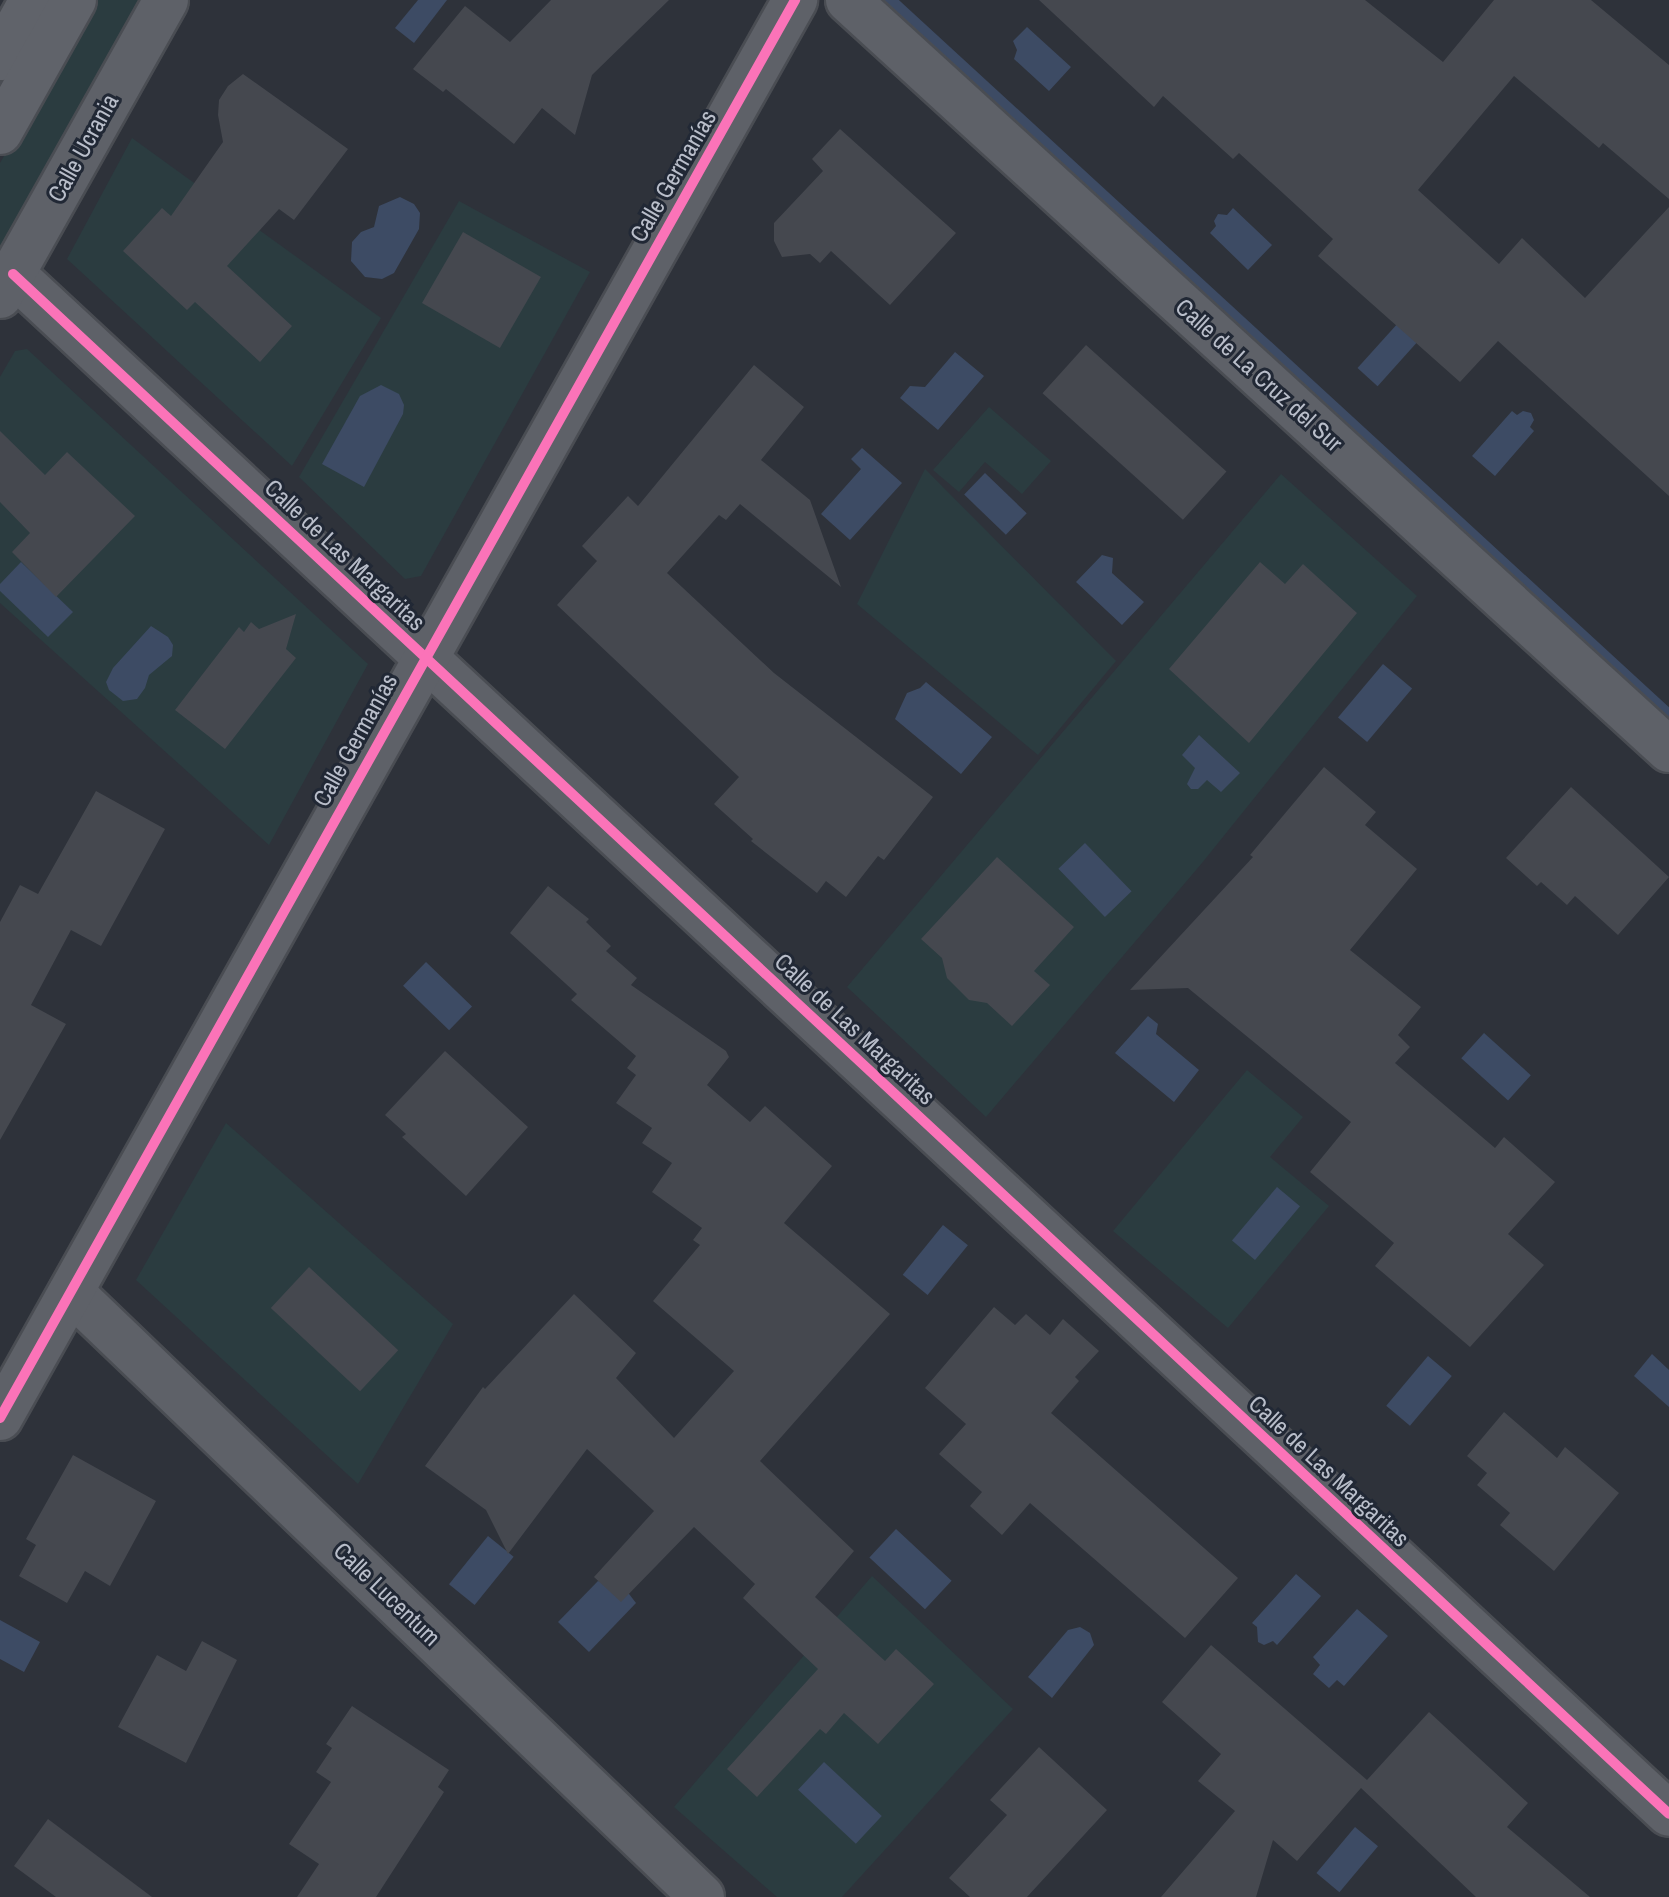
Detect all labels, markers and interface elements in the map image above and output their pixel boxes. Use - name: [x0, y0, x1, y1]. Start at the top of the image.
- street label: Calle Ucrania: [42, 89, 124, 207]
- street label: Calle Germanías: [624, 105, 722, 247]
- street label: Calle de La Cruz del Sur: [1170, 293, 1348, 457]
- street label: Calle de Las Margaritas: [259, 473, 431, 637]
- street label: Calle Germanías: [307, 668, 403, 812]
- street label: Calle de Las Margaritas: [769, 947, 941, 1111]
- street label: Calle de Las Margaritas: [1243, 1389, 1415, 1553]
- street label: Calle Lucentum: [328, 1536, 446, 1652]

